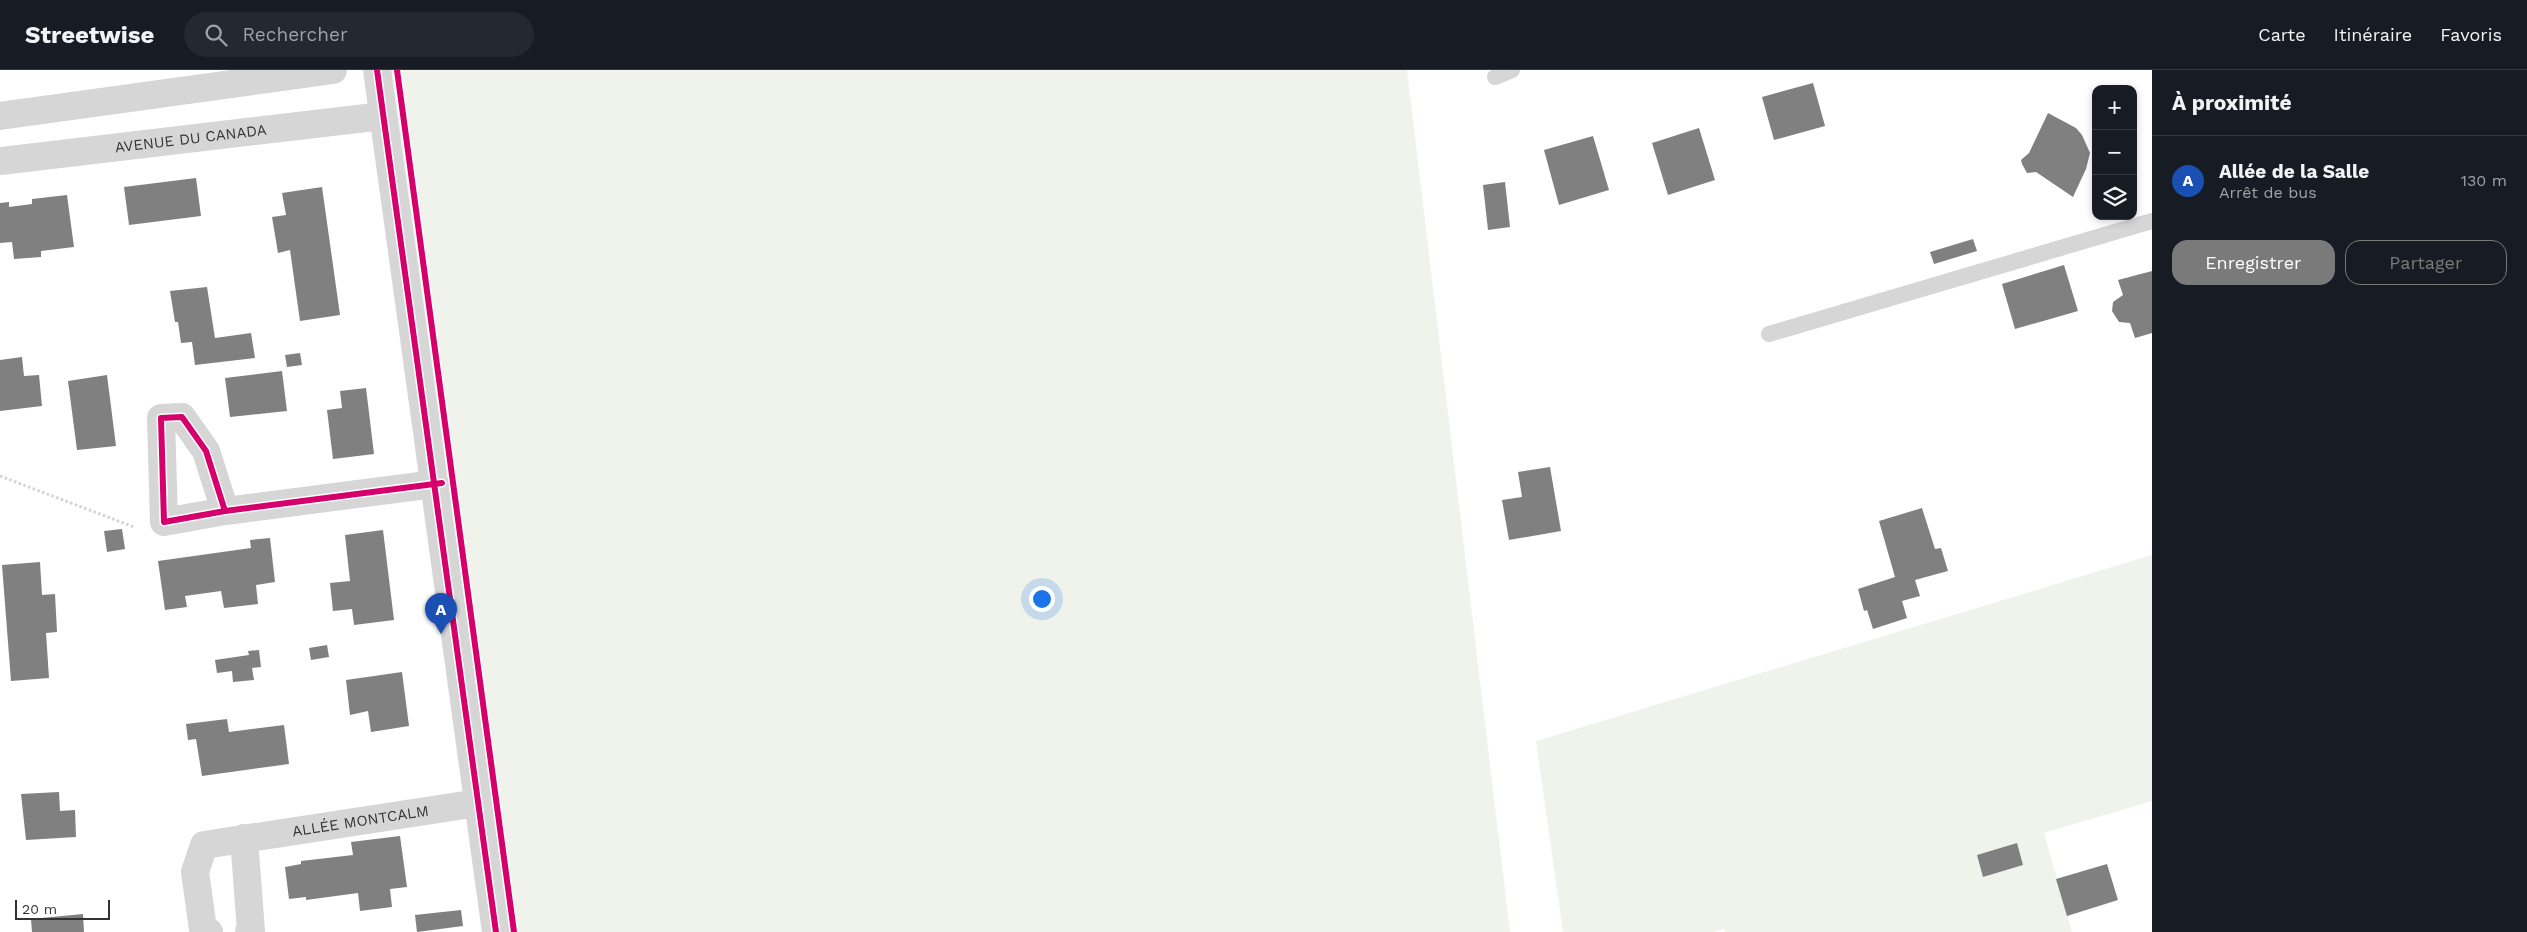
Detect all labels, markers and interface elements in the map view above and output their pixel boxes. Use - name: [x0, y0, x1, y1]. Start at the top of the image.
- search box: [184, 12, 534, 57]
- text: Streetwise: [25, 21, 154, 49]
- icon: search: [202, 21, 230, 49]
- text: Rechercher: [242, 23, 348, 46]
- text: Carte: [2258, 24, 2306, 45]
- text: Itinéraire: [2334, 24, 2412, 45]
- text: Favoris: [2440, 24, 2502, 45]
- map controls: [2092, 85, 2137, 220]
- button: +: [2092, 85, 2137, 130]
- text: À proximité: [2172, 90, 2292, 115]
- street label: AVENUE DU CANADA: [114, 121, 268, 156]
- button: −: [2092, 130, 2137, 175]
- text: Allée de la Salle: [2219, 160, 2369, 183]
- text: A: [2183, 171, 2193, 190]
- text: 130 m: [2461, 171, 2507, 190]
- button: layers: [2092, 175, 2137, 220]
- text: Arrêt de bus: [2219, 183, 2317, 202]
- button: Enregistrer: [2172, 240, 2335, 285]
- button: Partager: [2345, 240, 2507, 285]
- your location: [1029, 586, 1055, 612]
- pin: A: [425, 593, 457, 634]
- street label: ALLÉE MONTCALM: [291, 802, 430, 840]
- scale bar: [15, 897, 110, 920]
- text: 20 m: [22, 901, 57, 917]

